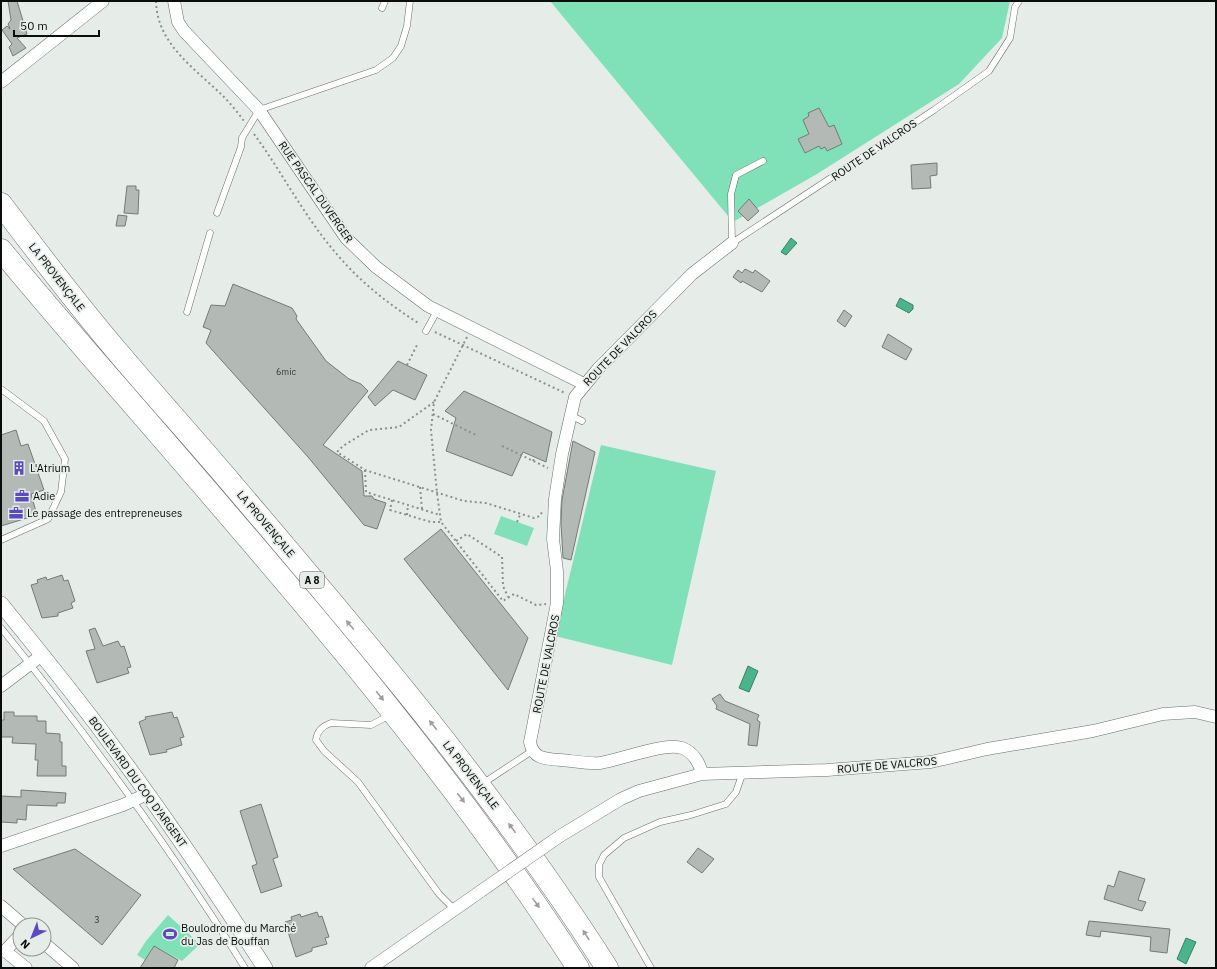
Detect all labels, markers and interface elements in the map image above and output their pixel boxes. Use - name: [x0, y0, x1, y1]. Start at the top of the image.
- scale bar: [14, 12, 99, 38]
- text: 50 m: [20, 18, 48, 33]
- street label: ROUTE DE VALCROS: [829, 116, 919, 184]
- street label: RUE PASCAL DUVERGER: [276, 138, 356, 246]
- street label: LA PROVENÇALE: [26, 240, 88, 314]
- street label: ROUTE DE VALCROS: [580, 307, 660, 389]
- house number: 6mic: [276, 366, 296, 377]
- building icon: L'Atrium: [11, 460, 27, 476]
- place label: L'Atrium: [30, 461, 70, 475]
- office icon: Adie: [14, 488, 30, 504]
- street label: LA PROVENÇALE: [234, 488, 298, 560]
- place label: Adie: [33, 489, 55, 503]
- office icon: Le passage des entrepreneuses: [8, 505, 24, 521]
- place label: Le passage des entrepreneuses: [27, 506, 182, 520]
- road number: A 8: [300, 572, 324, 588]
- street label: ROUTE DE VALCROS: [530, 613, 562, 715]
- one-way arrow: [345, 620, 354, 630]
- one-way arrow: [376, 690, 385, 701]
- street label: BOULEVARD DU COQ D'ARGENT: [86, 714, 191, 851]
- one-way arrow: [428, 720, 437, 731]
- street label: LA PROVENÇALE: [440, 738, 502, 812]
- street label: ROUTE DE VALCROS: [836, 754, 938, 776]
- one-way arrow: [456, 792, 465, 803]
- one-way arrow: [508, 823, 516, 834]
- one-way arrow: [532, 898, 540, 909]
- house number: 3: [94, 914, 100, 925]
- north arrow: [12, 917, 52, 957]
- place label: Boulodrome du Marché du Jas de Bouffan: [181, 921, 296, 948]
- sports icon: Boulodrome du Marché du Jas de Bouffan: [162, 926, 178, 942]
- one-way arrow: [582, 930, 590, 940]
- text: N: [17, 936, 33, 952]

